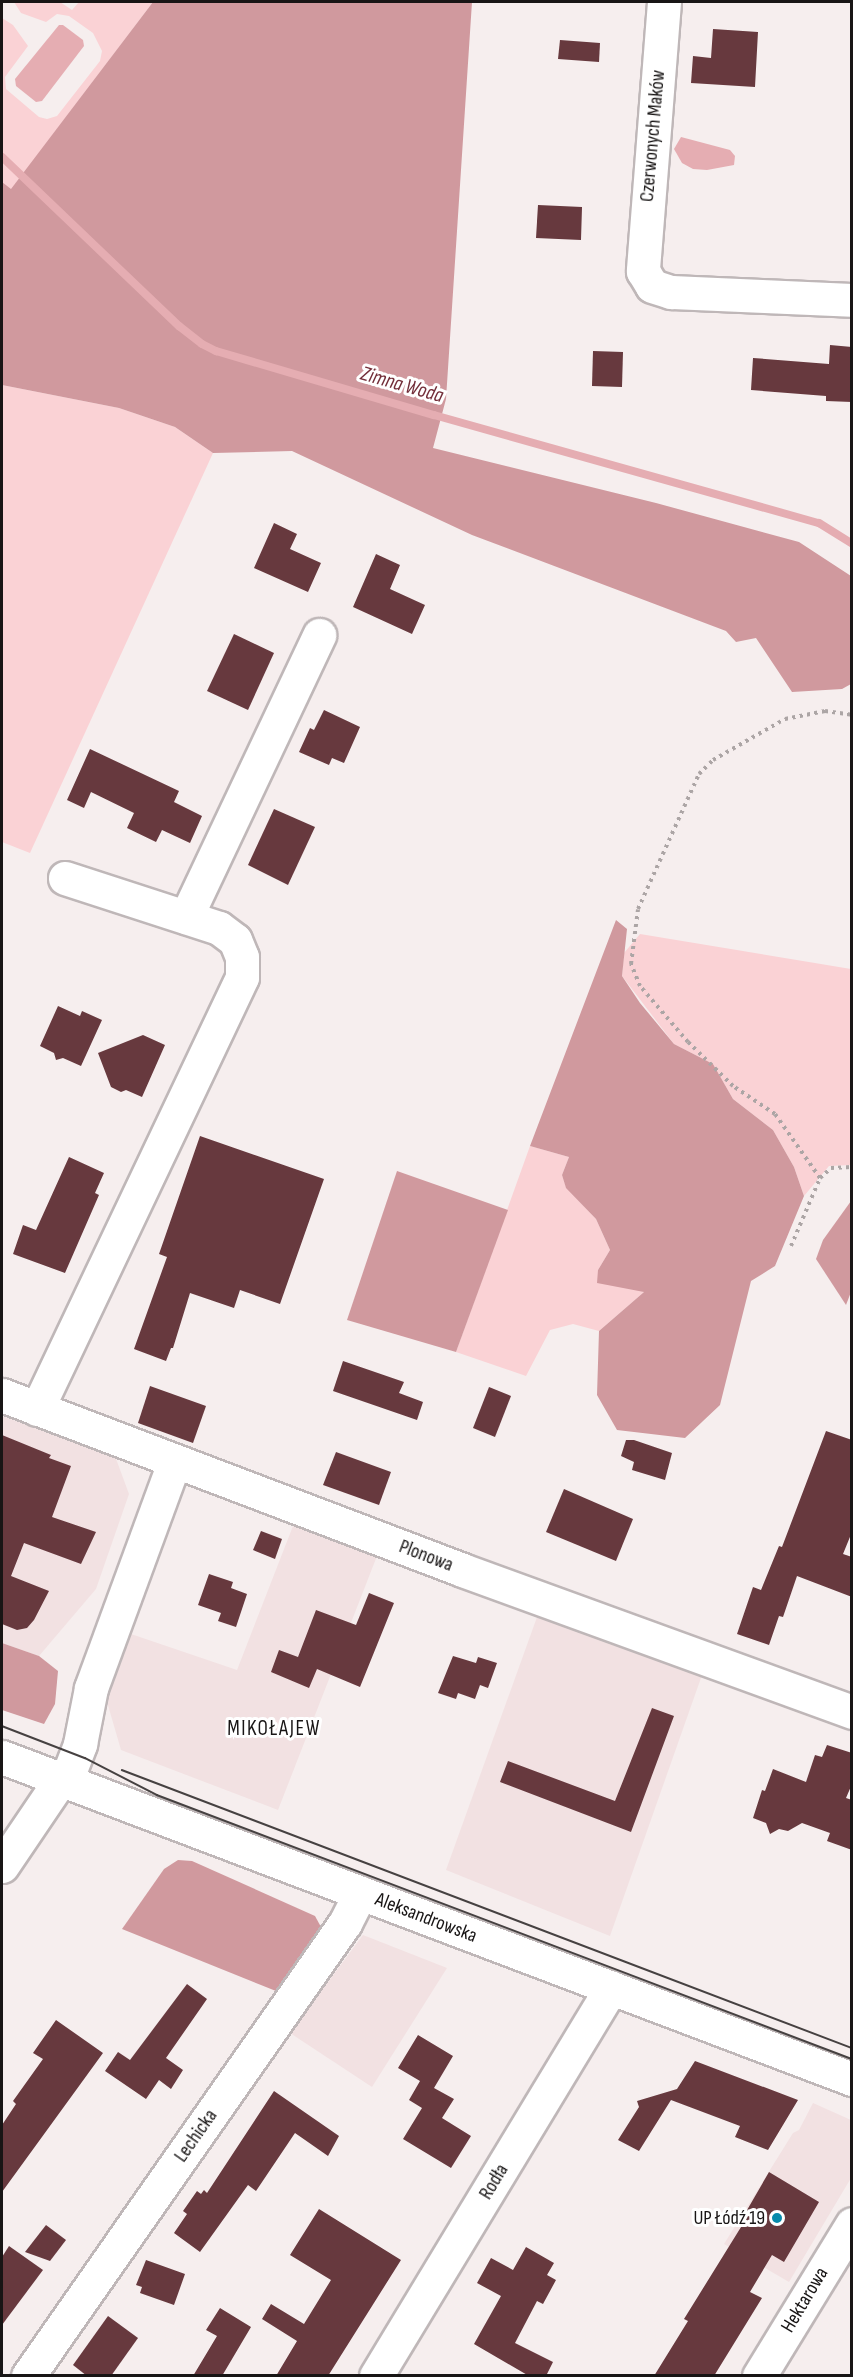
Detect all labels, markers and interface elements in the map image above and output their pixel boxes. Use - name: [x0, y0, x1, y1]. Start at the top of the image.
- street label: Czerwonych Maków: [635, 69, 671, 203]
- water label: Zimna Woda: [358, 361, 446, 409]
- street label: Plonowa: [396, 1535, 456, 1577]
- district label: MIKOŁAJEW: [227, 1716, 321, 1742]
- street label: Aleksandrowska: [372, 1888, 480, 1948]
- street label: Lechicka: [169, 2105, 223, 2167]
- street label: Rodła: [474, 2160, 514, 2204]
- place label: UP Łódź 19: [693, 2206, 765, 2230]
- marker: UP Łódź 19: [770, 2211, 784, 2225]
- street label: Hektarowa: [776, 2263, 834, 2337]

